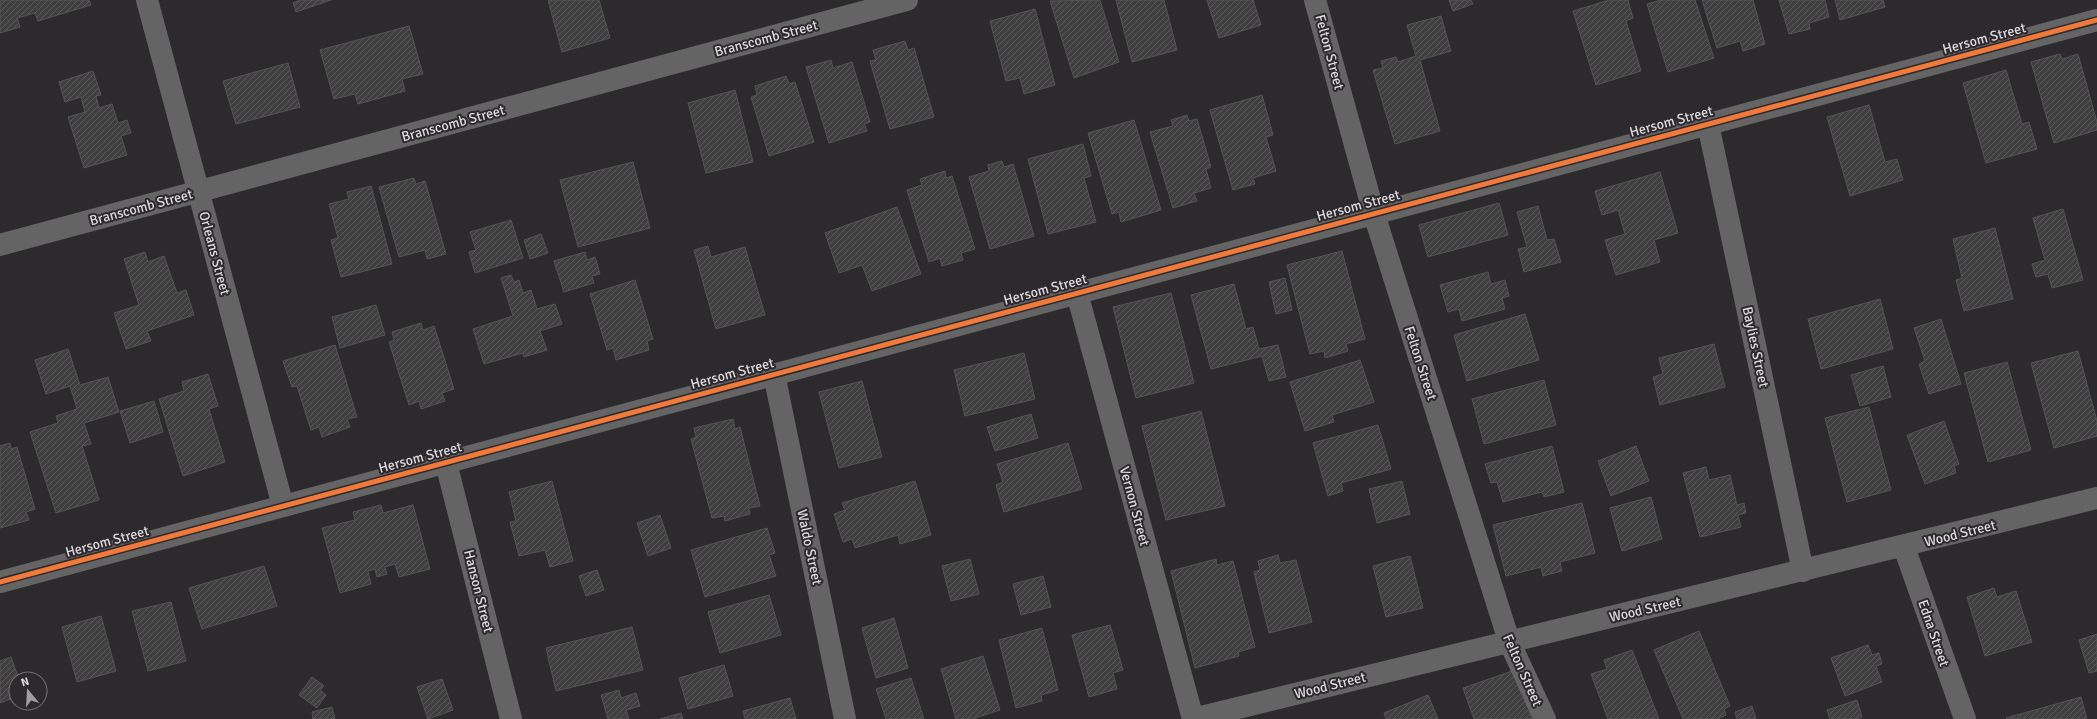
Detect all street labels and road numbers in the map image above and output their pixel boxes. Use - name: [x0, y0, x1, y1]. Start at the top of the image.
- street label: Felton Street: [1311, 13, 1348, 92]
- street label: Branscomb Street: [713, 17, 820, 60]
- street label: Hersom Street: [1941, 19, 2028, 58]
- street label: Branscomb Street: [400, 102, 507, 145]
- street label: Hersom Street: [1628, 102, 1715, 141]
- street label: Branscomb Street: [88, 186, 195, 229]
- street label: Hersom Street: [1315, 186, 1402, 225]
- street label: Orleans Street: [195, 210, 234, 297]
- street label: Hersom Street: [1002, 270, 1089, 309]
- street label: Baylies Street: [1739, 305, 1772, 389]
- street label: Felton Street: [1401, 324, 1441, 403]
- street label: Hersom Street: [689, 354, 776, 393]
- street label: Hersom Street: [377, 438, 464, 477]
- street label: Vernon Street: [1116, 465, 1153, 548]
- street label: Waldo Street: [793, 508, 826, 587]
- street label: Wood Street: [1923, 516, 1998, 551]
- street label: Hersom Street: [64, 522, 151, 561]
- street label: Hanson Street: [460, 548, 497, 634]
- street label: Wood Street: [1608, 593, 1683, 626]
- street label: Edna Street: [1914, 598, 1953, 669]
- street label: Felton Street: [1499, 632, 1546, 709]
- street label: Wood Street: [1293, 668, 1368, 703]

